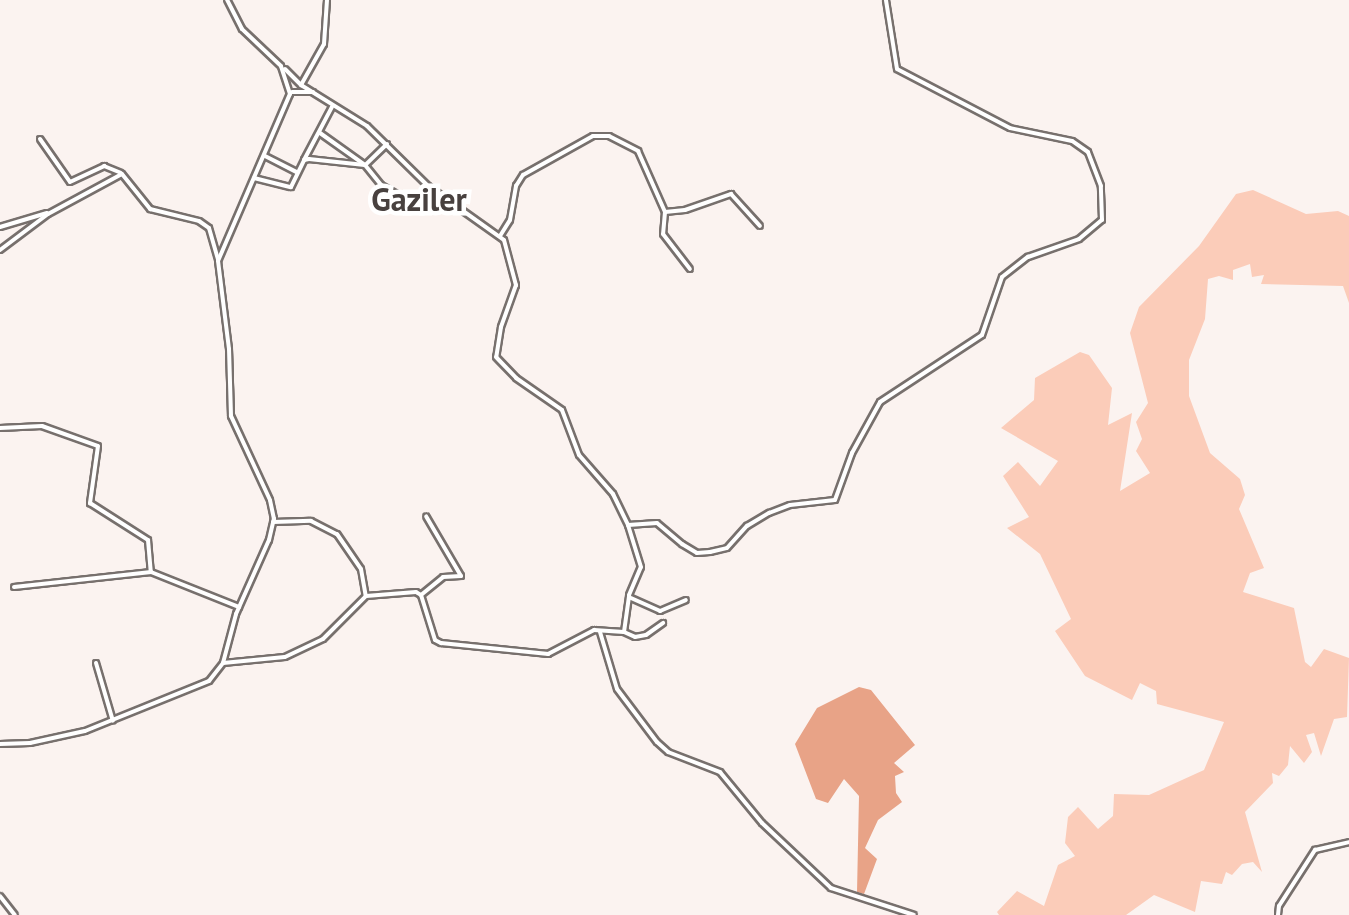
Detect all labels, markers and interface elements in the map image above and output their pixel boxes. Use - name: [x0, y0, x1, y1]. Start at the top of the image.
- district label: Gaziler: [371, 180, 467, 218]

